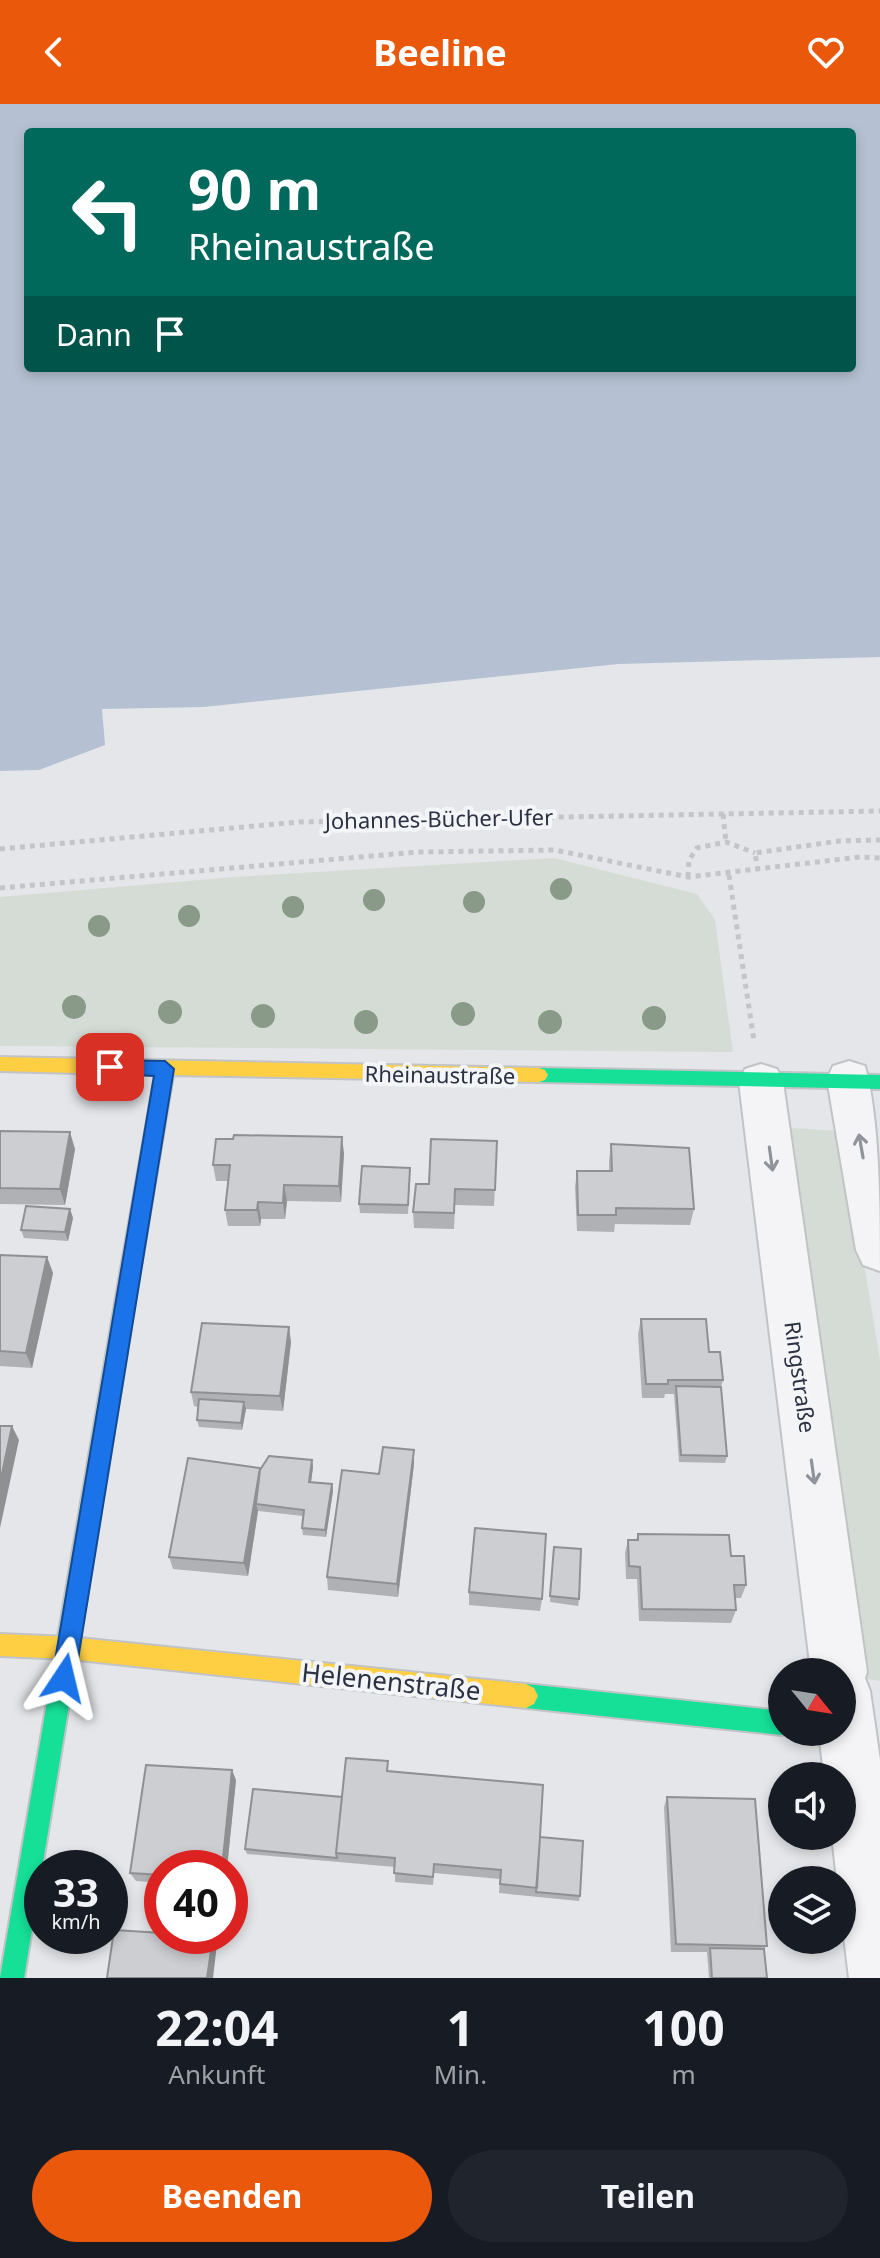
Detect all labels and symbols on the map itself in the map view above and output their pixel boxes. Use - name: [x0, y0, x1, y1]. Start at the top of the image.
- street label: Johannes-Bücher-Ufer: [323, 801, 553, 835]
- pin: [76, 1033, 144, 1101]
- street label: Rheinaustraße: [364, 1058, 516, 1090]
- one-way arrow: [852, 1134, 867, 1159]
- one-way arrow: [764, 1146, 779, 1171]
- street label: Ringstraße: [778, 1319, 824, 1435]
- one-way arrow: [806, 1459, 821, 1484]
- position arrow: [22, 1636, 106, 1720]
- street label: Helenenstraße: [300, 1654, 482, 1708]
- north arrow: [768, 1658, 856, 1746]
- speed limit sign: 40: [144, 1850, 248, 1954]

